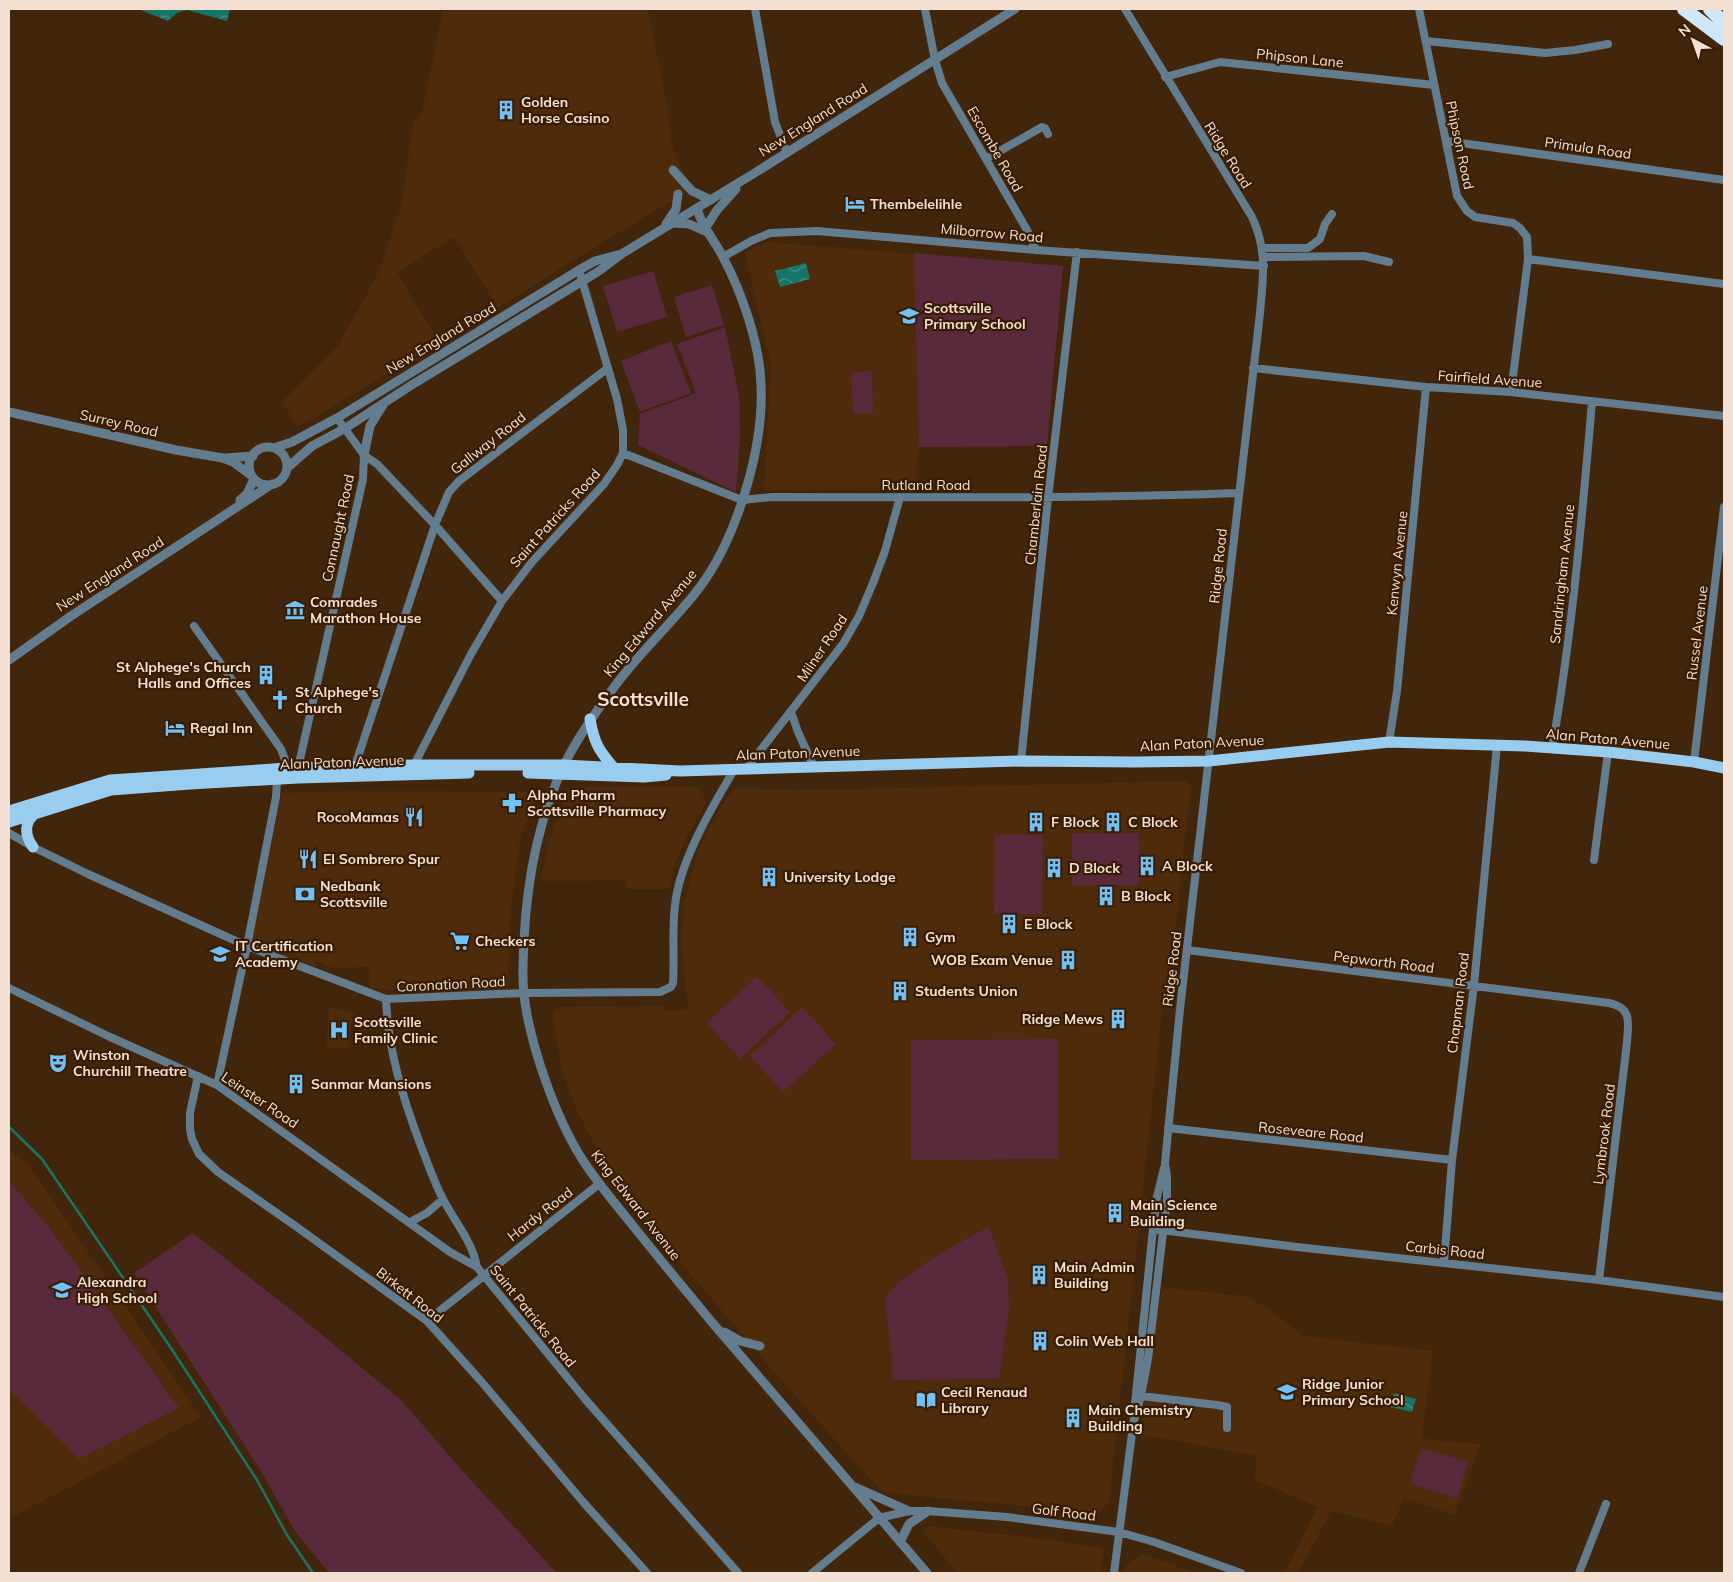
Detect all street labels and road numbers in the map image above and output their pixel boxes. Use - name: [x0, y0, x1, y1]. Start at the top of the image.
- street label: Phipson Lane: [1255, 44, 1345, 72]
- street label: New England Road: [755, 79, 871, 161]
- street label: Phipson Road: [1442, 99, 1478, 191]
- street label: Escombe Road: [963, 103, 1027, 195]
- street label: Ridge Road: [1200, 118, 1256, 192]
- street label: Primula Road: [1543, 133, 1633, 163]
- street label: Milborrow Road: [940, 220, 1044, 246]
- street label: New England Road: [383, 298, 499, 378]
- street label: Fairfield Avenue: [1437, 366, 1543, 392]
- street label: Surrey Road: [78, 405, 160, 441]
- street label: Gallway Road: [447, 408, 529, 478]
- street label: Chamberlain Road: [1021, 444, 1051, 566]
- street label: Saint Patricks Road: [506, 465, 604, 571]
- street label: Connaught Road: [318, 473, 358, 583]
- street label: Rutland Road: [882, 476, 970, 494]
- street label: Sandringham Avenue: [1546, 503, 1578, 645]
- street label: Kenwyn Avenue: [1383, 510, 1411, 616]
- street label: Ridge Road: [1205, 528, 1231, 604]
- street label: New England Road: [53, 532, 167, 616]
- street label: King Edward Avenue: [600, 565, 700, 681]
- street label: Russel Avenue: [1682, 585, 1712, 681]
- street label: Milner Road: [793, 611, 851, 685]
- street label: Alan Paton Avenue: [1545, 725, 1671, 753]
- street label: Alan Paton Avenue: [1139, 731, 1265, 755]
- street label: Alan Paton Avenue: [735, 742, 861, 764]
- street label: Alan Paton Avenue: [279, 751, 405, 773]
- street label: Ridge Road: [1158, 930, 1186, 1008]
- street label: Pepworth Road: [1333, 947, 1435, 977]
- street label: Chapman Road: [1443, 952, 1473, 1054]
- street label: Coronation Road: [396, 972, 506, 996]
- street label: Leinster Road: [218, 1068, 302, 1132]
- street label: Lymbrook Road: [1589, 1083, 1619, 1185]
- street label: Roseveare Road: [1257, 1118, 1365, 1146]
- street label: King Edward Avenue: [587, 1146, 685, 1264]
- street label: Hardy Road: [504, 1183, 576, 1245]
- street label: Carbis Road: [1405, 1237, 1485, 1263]
- street label: Saint Patricks Road: [486, 1261, 580, 1371]
- street label: Birkett Road: [373, 1263, 447, 1327]
- street label: Golf Road: [1031, 1499, 1097, 1525]

